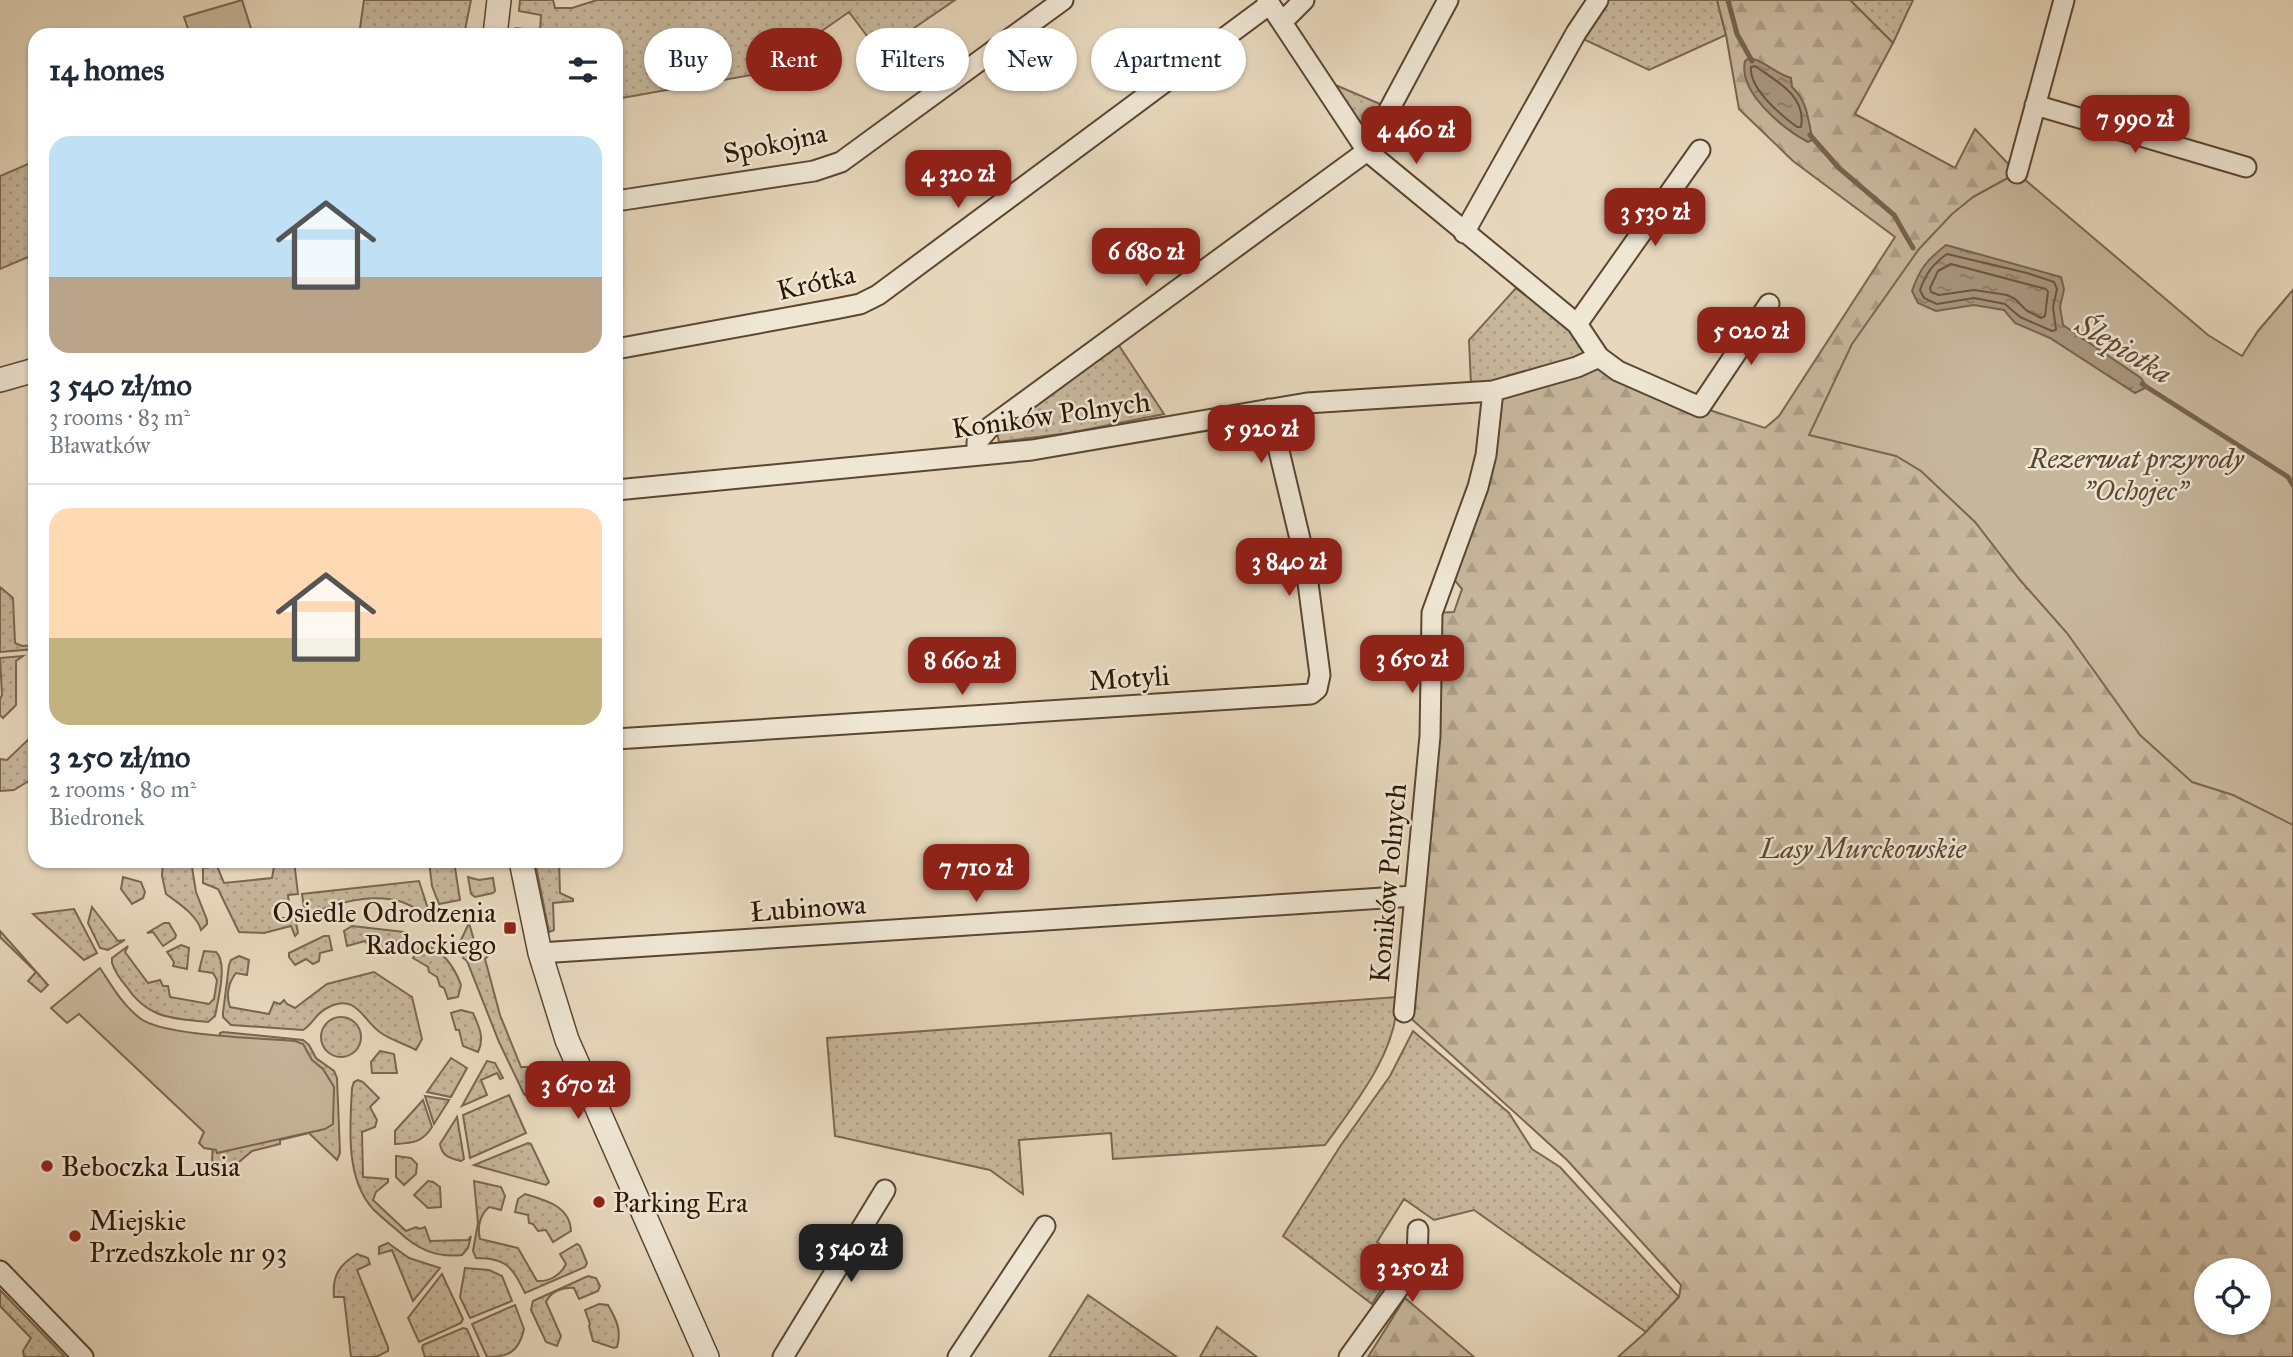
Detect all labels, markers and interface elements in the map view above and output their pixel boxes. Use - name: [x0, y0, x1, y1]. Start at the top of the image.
- chip: Buy: [644, 28, 732, 91]
- chip: Rent: [746, 28, 842, 91]
- chip: Filters: [856, 28, 969, 91]
- chip: New: [983, 28, 1077, 91]
- chip: Apartment: [1091, 28, 1246, 91]
- icon: filters: [564, 51, 602, 89]
- text: 14 homes: [49, 52, 164, 88]
- pin: 7 990 zł: [2063, 96, 2207, 155]
- text: 7 990 zł: [2096, 104, 2174, 132]
- pin: 4 460 zł: [1344, 106, 1488, 166]
- street label: Spokojna: [720, 115, 830, 171]
- text: 4 460 zł: [1377, 115, 1455, 143]
- pin: 4 320 zł: [886, 150, 1030, 210]
- text: 4 320 zł: [921, 159, 995, 187]
- icon: home: [263, 182, 389, 308]
- pin: 3 530 zł: [1583, 188, 1727, 248]
- text: 3 530 zł: [1620, 197, 1690, 225]
- pin: 6 680 zł: [1074, 229, 1218, 288]
- text: 6 680 zł: [1108, 237, 1184, 265]
- street label: Krótka: [773, 256, 859, 308]
- water label: Ślepiotka: [2068, 305, 2179, 393]
- pin: 5 020 zł: [1679, 308, 1823, 367]
- text: 5 020 zł: [1713, 316, 1789, 344]
- text: 3 540 zł/mo: [49, 367, 192, 403]
- street label: Koników Polnych: [950, 384, 1153, 446]
- text: 3 rooms · 83 m²: [49, 403, 190, 431]
- pin: 5 920 zł: [1189, 406, 1333, 465]
- text: 5 920 zł: [1224, 414, 1298, 442]
- text: Bławatków: [49, 431, 150, 459]
- park label: Rezerwat przyrody "Ochojec": [2027, 441, 2245, 508]
- pin: 3 840 zł: [1217, 538, 1361, 598]
- text: 3 840 zł: [1252, 547, 1326, 575]
- icon: home: [263, 554, 389, 680]
- pin: 3 650 zł: [1340, 636, 1484, 695]
- pin: 8 660 zł: [890, 638, 1034, 697]
- text: 3 650 zł: [1376, 644, 1448, 672]
- text: 8 660 zł: [924, 646, 1000, 674]
- street label: Motyli: [1087, 658, 1171, 698]
- text: 3 250 zł/mo: [49, 739, 190, 775]
- text: 2 rooms · 80 m²: [49, 775, 196, 803]
- street label: Koników Polnych: [1362, 781, 1414, 984]
- text: Biedronek: [49, 803, 144, 831]
- park label: Lasy Murckowskie: [1758, 831, 1967, 866]
- pin: 7 710 zł: [904, 844, 1048, 904]
- text: 7 710 zł: [939, 853, 1013, 881]
- street label: Łubinowa: [749, 886, 867, 930]
- place label: Osiedle Odrodzenia Radockiego: [273, 895, 496, 962]
- marker: Osiedle Odrodzenia Radockiego: [502, 920, 518, 936]
- pin: 3 670 zł: [506, 1062, 650, 1121]
- text: 3 670 zł: [541, 1070, 615, 1098]
- place label: Beboczka Lusia: [61, 1149, 240, 1184]
- marker: Beboczka Lusia: [39, 1158, 55, 1174]
- place label: Parking Era: [613, 1185, 748, 1220]
- marker: Parking Era: [591, 1194, 607, 1210]
- place label: Miejskie Przedszkole nr 93: [89, 1203, 287, 1270]
- pin: 3 540 zł: [779, 1224, 923, 1284]
- marker: Miejskie Przedszkole nr 93: [67, 1228, 83, 1244]
- text: 3 540 zł: [815, 1233, 887, 1261]
- pin: 3 250 zł: [1340, 1244, 1484, 1304]
- text: 3 250 zł: [1376, 1253, 1448, 1281]
- map controls: [2194, 1258, 2271, 1335]
- button: locate: [2194, 1258, 2271, 1335]

